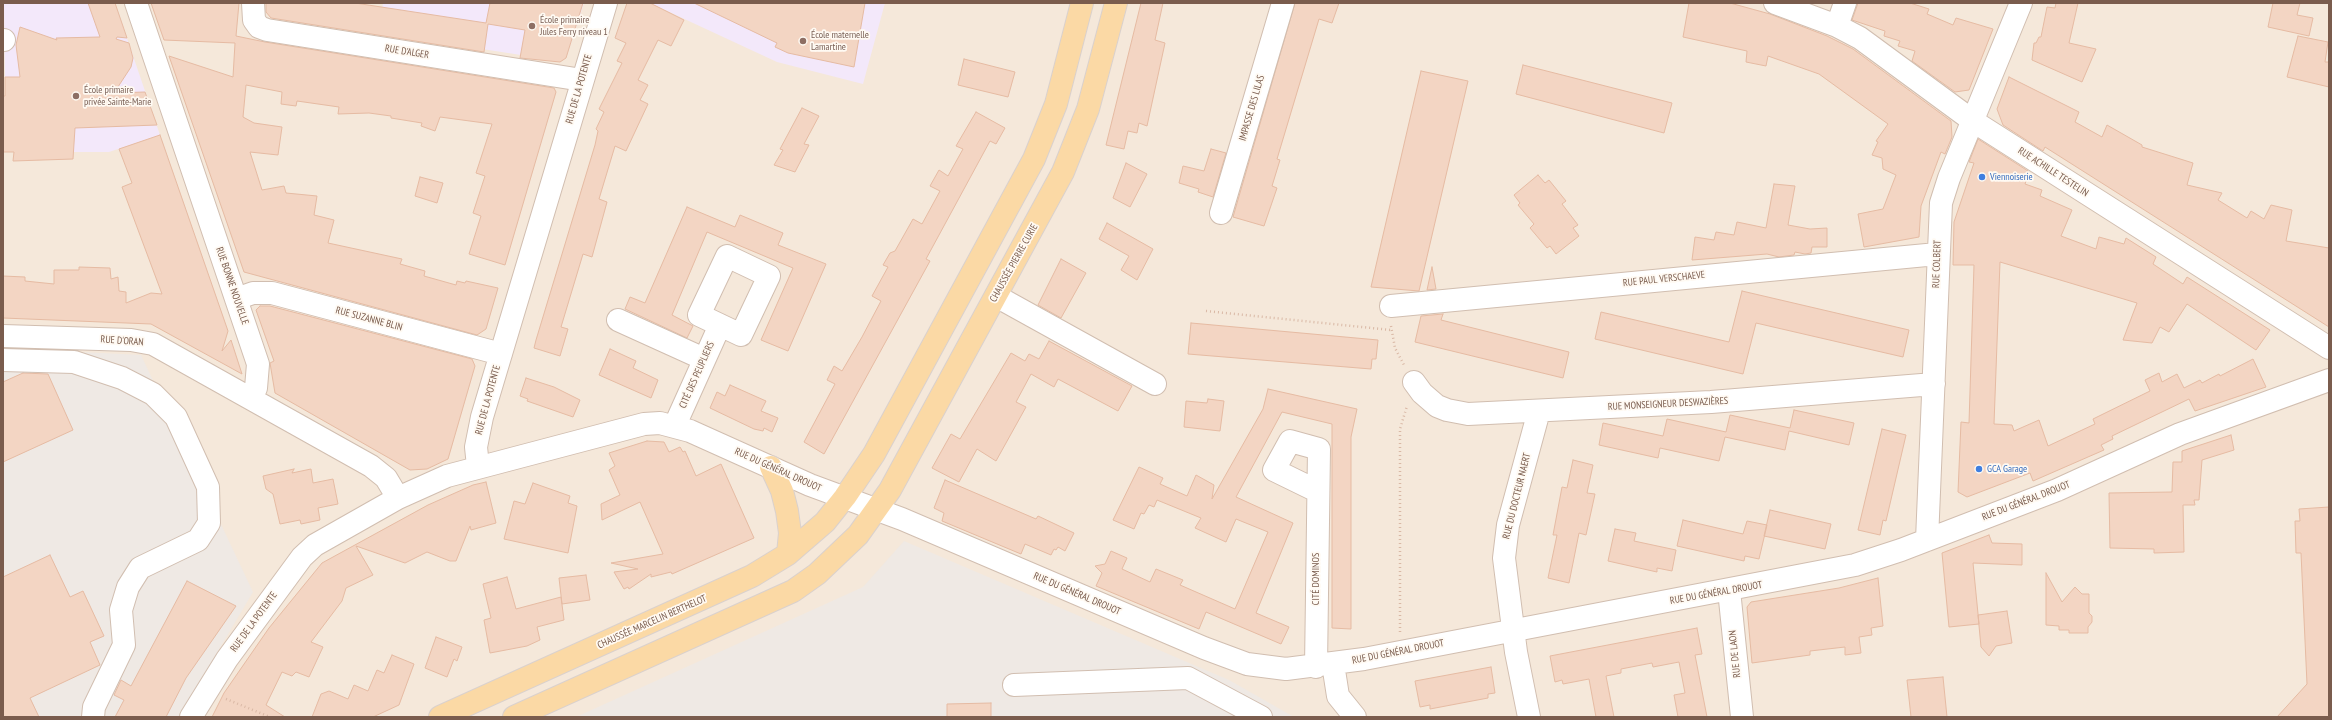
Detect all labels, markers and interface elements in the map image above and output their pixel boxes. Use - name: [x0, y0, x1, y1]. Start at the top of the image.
- place label: École primaire Jules Ferry niveau 1: [540, 14, 608, 38]
- marker: École primaire Jules Ferry niveau 1: [527, 21, 537, 31]
- place label: École maternelle Lamartine: [811, 29, 869, 52]
- marker: École maternelle Lamartine: [798, 36, 808, 46]
- street label: RUE D'ALGER: [384, 43, 430, 61]
- street label: RUE DE LA POTENTE: [563, 53, 595, 125]
- street label: IMPASSE DES LILAS: [1237, 74, 1267, 142]
- place label: École primaire privée Sainte-Marie: [84, 84, 151, 108]
- marker: École primaire privée Sainte-Marie: [71, 91, 81, 101]
- street label: RUE ACHILLE TESTELIN: [2016, 145, 2090, 199]
- place label: Viennoiserie: [1990, 171, 2033, 183]
- marker: Viennoiserie: [1977, 172, 1987, 182]
- street label: CHAUSSÉE PIERRE CURIE: [988, 222, 1040, 304]
- street label: RUE COLBERT: [1930, 240, 1944, 288]
- street label: RUE BONNE NOUVELLE: [213, 246, 251, 326]
- street label: RUE PAUL VERSCHAEVE: [1622, 269, 1706, 289]
- street label: RUE SUZANNE BLIN: [334, 304, 404, 334]
- street label: RUE D'ORAN: [100, 334, 144, 348]
- street label: CITÉ DES PEUPLIERS: [677, 340, 717, 410]
- street label: RUE DE LA POTENTE: [473, 364, 503, 436]
- street label: RUE MONSEIGNEUR DESWAZIÈRES: [1607, 395, 1729, 413]
- street label: RUE DU GÉNÉRAL DROUOT: [733, 446, 823, 494]
- street label: RUE DU DOCTEUR NAERT: [1501, 452, 1533, 540]
- place label: GCA Garage: [1987, 463, 2027, 475]
- marker: GCA Garage: [1974, 464, 1984, 474]
- street label: RUE DU GÉNÉRAL DROUOT: [1980, 479, 2072, 523]
- street label: CITÉ DOMINOS: [1310, 553, 1322, 605]
- street label: RUE DU GÉNÉRAL DROUOT: [1032, 570, 1122, 618]
- street label: RUE DU GÉNÉRAL DROUOT: [1669, 579, 1763, 607]
- street label: RUE DE LA POTENTE: [228, 590, 280, 654]
- street label: CHAUSSÉE MARCELIN BERTHELOT: [596, 592, 708, 652]
- street label: RUE DE LAON: [1727, 630, 1743, 678]
- street label: RUE DU GÉNÉRAL DROUOT: [1351, 637, 1445, 667]

